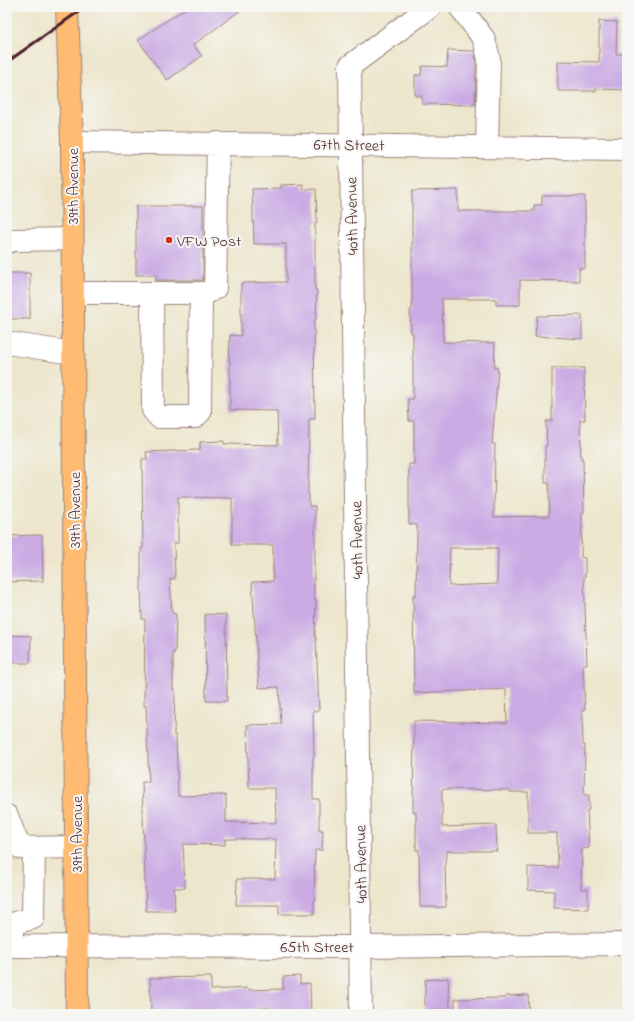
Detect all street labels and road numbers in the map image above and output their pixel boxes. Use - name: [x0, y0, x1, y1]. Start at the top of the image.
- street label: 67th Street: [313, 133, 385, 159]
- street label: 39th Avenue: [62, 147, 86, 224]
- street label: 40th Avenue: [340, 176, 366, 255]
- street label: 39th Avenue: [64, 471, 88, 548]
- street label: 40th Avenue: [345, 500, 371, 579]
- street label: 39th Avenue: [66, 795, 90, 872]
- street label: 40th Avenue: [349, 824, 375, 903]
- street label: 65th Street: [280, 936, 354, 960]

